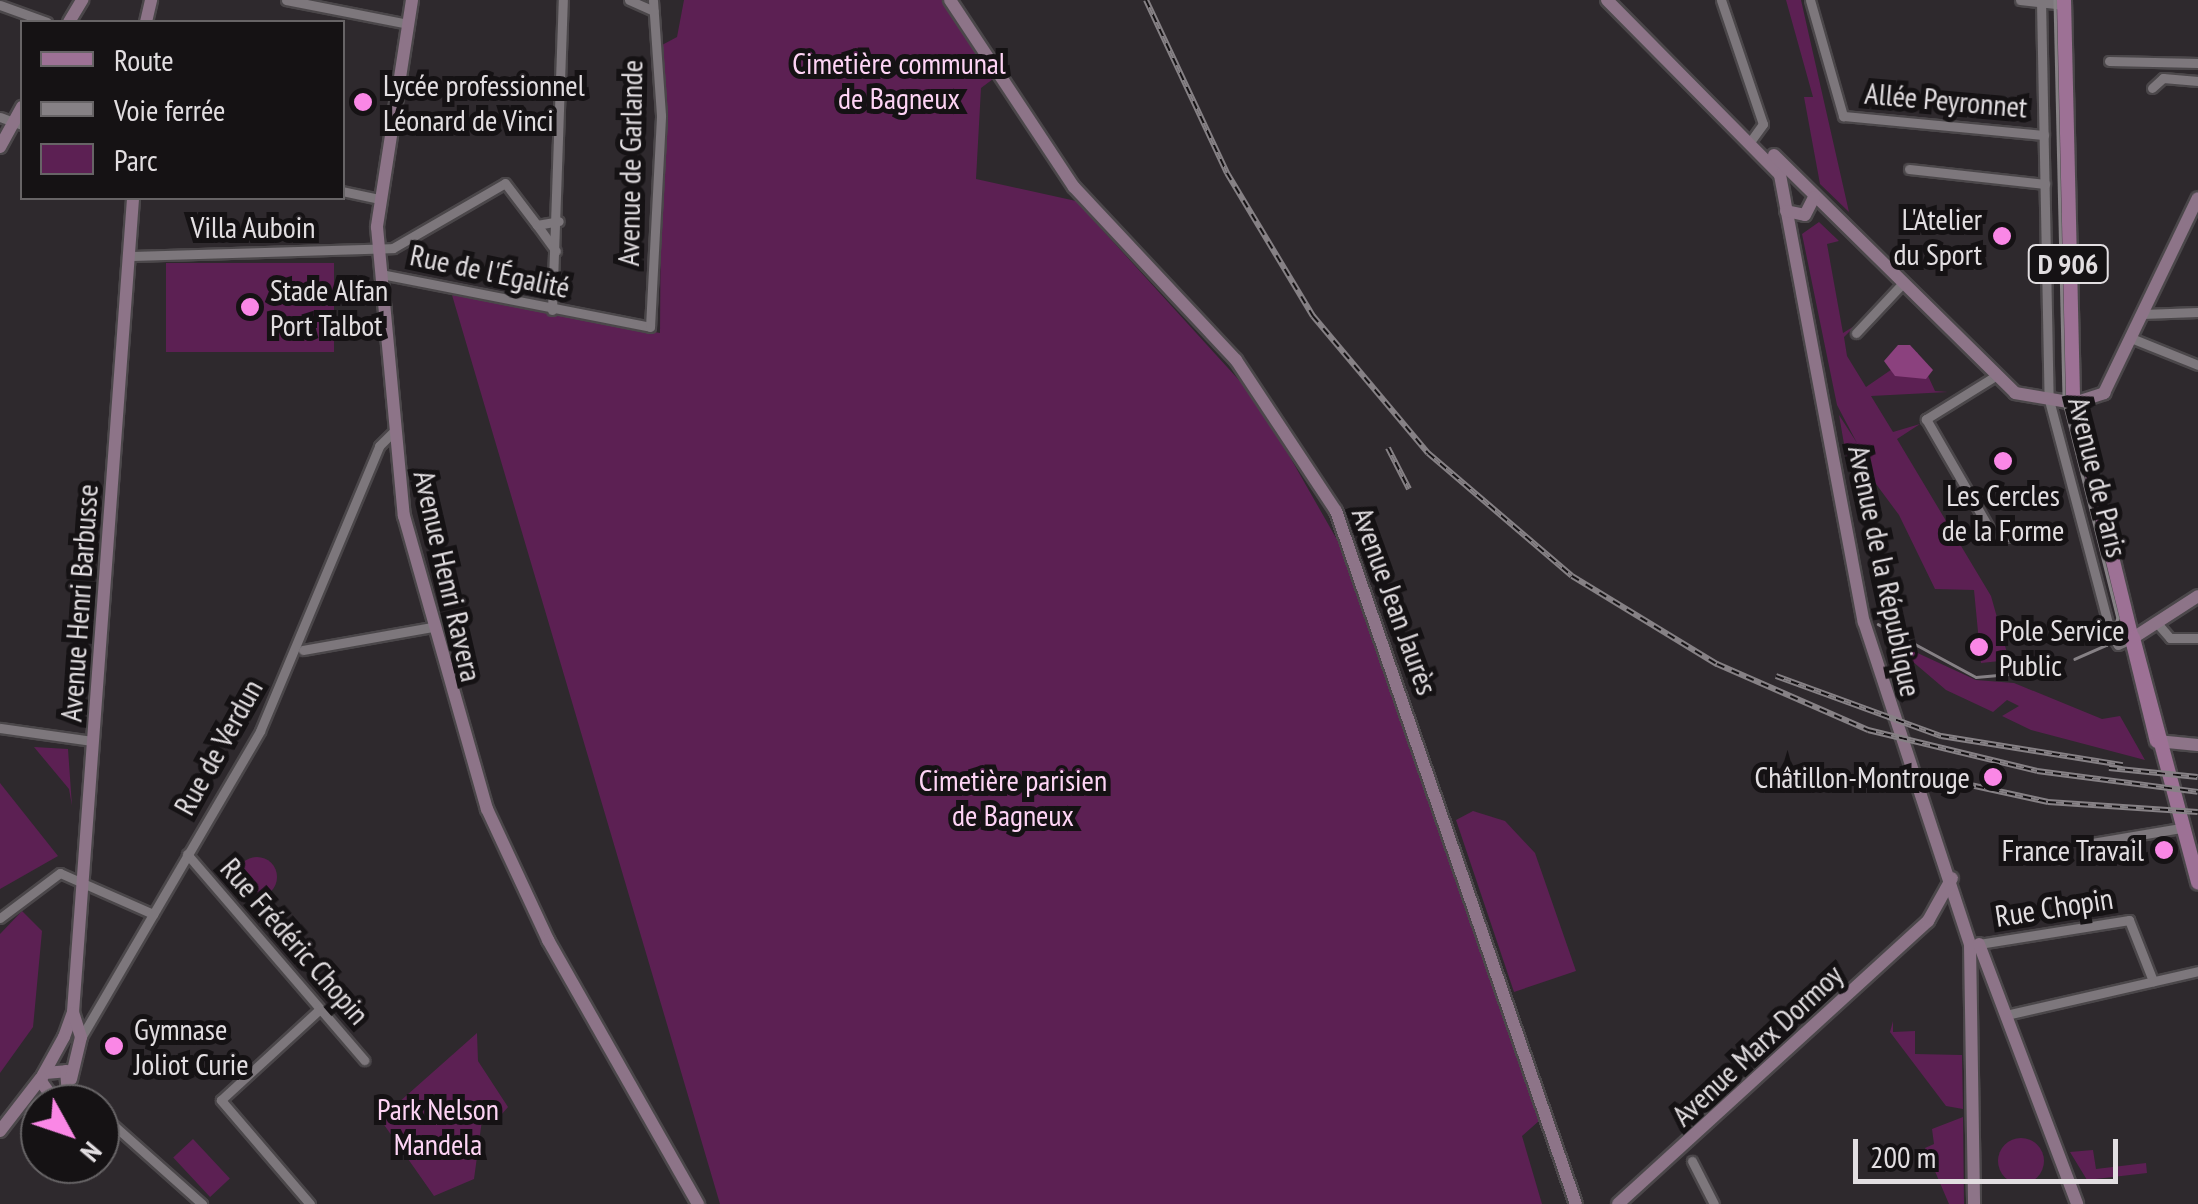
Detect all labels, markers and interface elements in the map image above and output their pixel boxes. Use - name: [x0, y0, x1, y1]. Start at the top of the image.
- legend: [20, 20, 345, 200]
- text: Route: [114, 40, 174, 79]
- park label: Cimetière communal de Bagneux: [792, 45, 1006, 116]
- street label: Avenue de Garlande: [610, 59, 650, 267]
- place label: Lycée professionnel Léonard de Vinci: [383, 67, 585, 138]
- street label: Allée Peyronnet: [1863, 75, 2029, 125]
- text: Voie ferrée: [114, 90, 225, 129]
- marker: Lycée professionnel Léonard de Vinci: [352, 91, 374, 113]
- text: Parc: [114, 140, 158, 179]
- place label: L'Atelier du Sport: [1894, 201, 1982, 272]
- street label: Villa Auboin: [190, 209, 316, 245]
- marker: L'Atelier du Sport: [1991, 225, 2013, 247]
- street label: Rue de l'Égalité: [407, 237, 573, 305]
- road number: D 906: [2026, 241, 2110, 287]
- place label: Stade Alfan Port Talbot: [270, 272, 389, 342]
- marker: Stade Alfan Port Talbot: [239, 296, 261, 318]
- street label: Avenue de Paris: [2061, 393, 2135, 561]
- street label: Avenue de la République: [1841, 442, 1929, 700]
- marker: Les Cercles de la Forme: [1992, 450, 2014, 472]
- street label: Avenue Henri Ravera: [406, 467, 490, 685]
- place label: Les Cercles de la Forme: [1942, 477, 2064, 548]
- street label: Avenue Henri Barbusse: [53, 483, 105, 723]
- street label: Avenue Jean Jaurès: [1345, 503, 1445, 699]
- place label: Pole Service Public: [1999, 612, 2125, 682]
- marker: Pole Service Public: [1968, 636, 1990, 658]
- street label: Rue de Verdun: [166, 673, 270, 821]
- place label: Châtillon-Montrouge: [1754, 759, 1970, 795]
- park label: Cimetière parisien de Bagneux: [919, 762, 1107, 832]
- marker: Châtillon-Montrouge: [1980, 764, 2006, 790]
- place label: France Travail: [2001, 832, 2144, 868]
- marker: France Travail: [2153, 839, 2175, 861]
- street label: Rue Frédéric Chopin: [213, 850, 377, 1032]
- street label: Rue Chopin: [1993, 880, 2115, 934]
- street label: Avenue Marx Dormoy: [1664, 957, 1850, 1133]
- place label: Gymnase Joliot Curie: [134, 1011, 249, 1082]
- marker: Gymnase Joliot Curie: [103, 1035, 125, 1057]
- north arrow: [20, 1084, 120, 1184]
- park label: Park Nelson Mandela: [377, 1091, 499, 1162]
- scale bar: [1858, 1119, 2123, 1181]
- text: N: [73, 1135, 111, 1170]
- text: 200 m: [1870, 1137, 1936, 1176]

